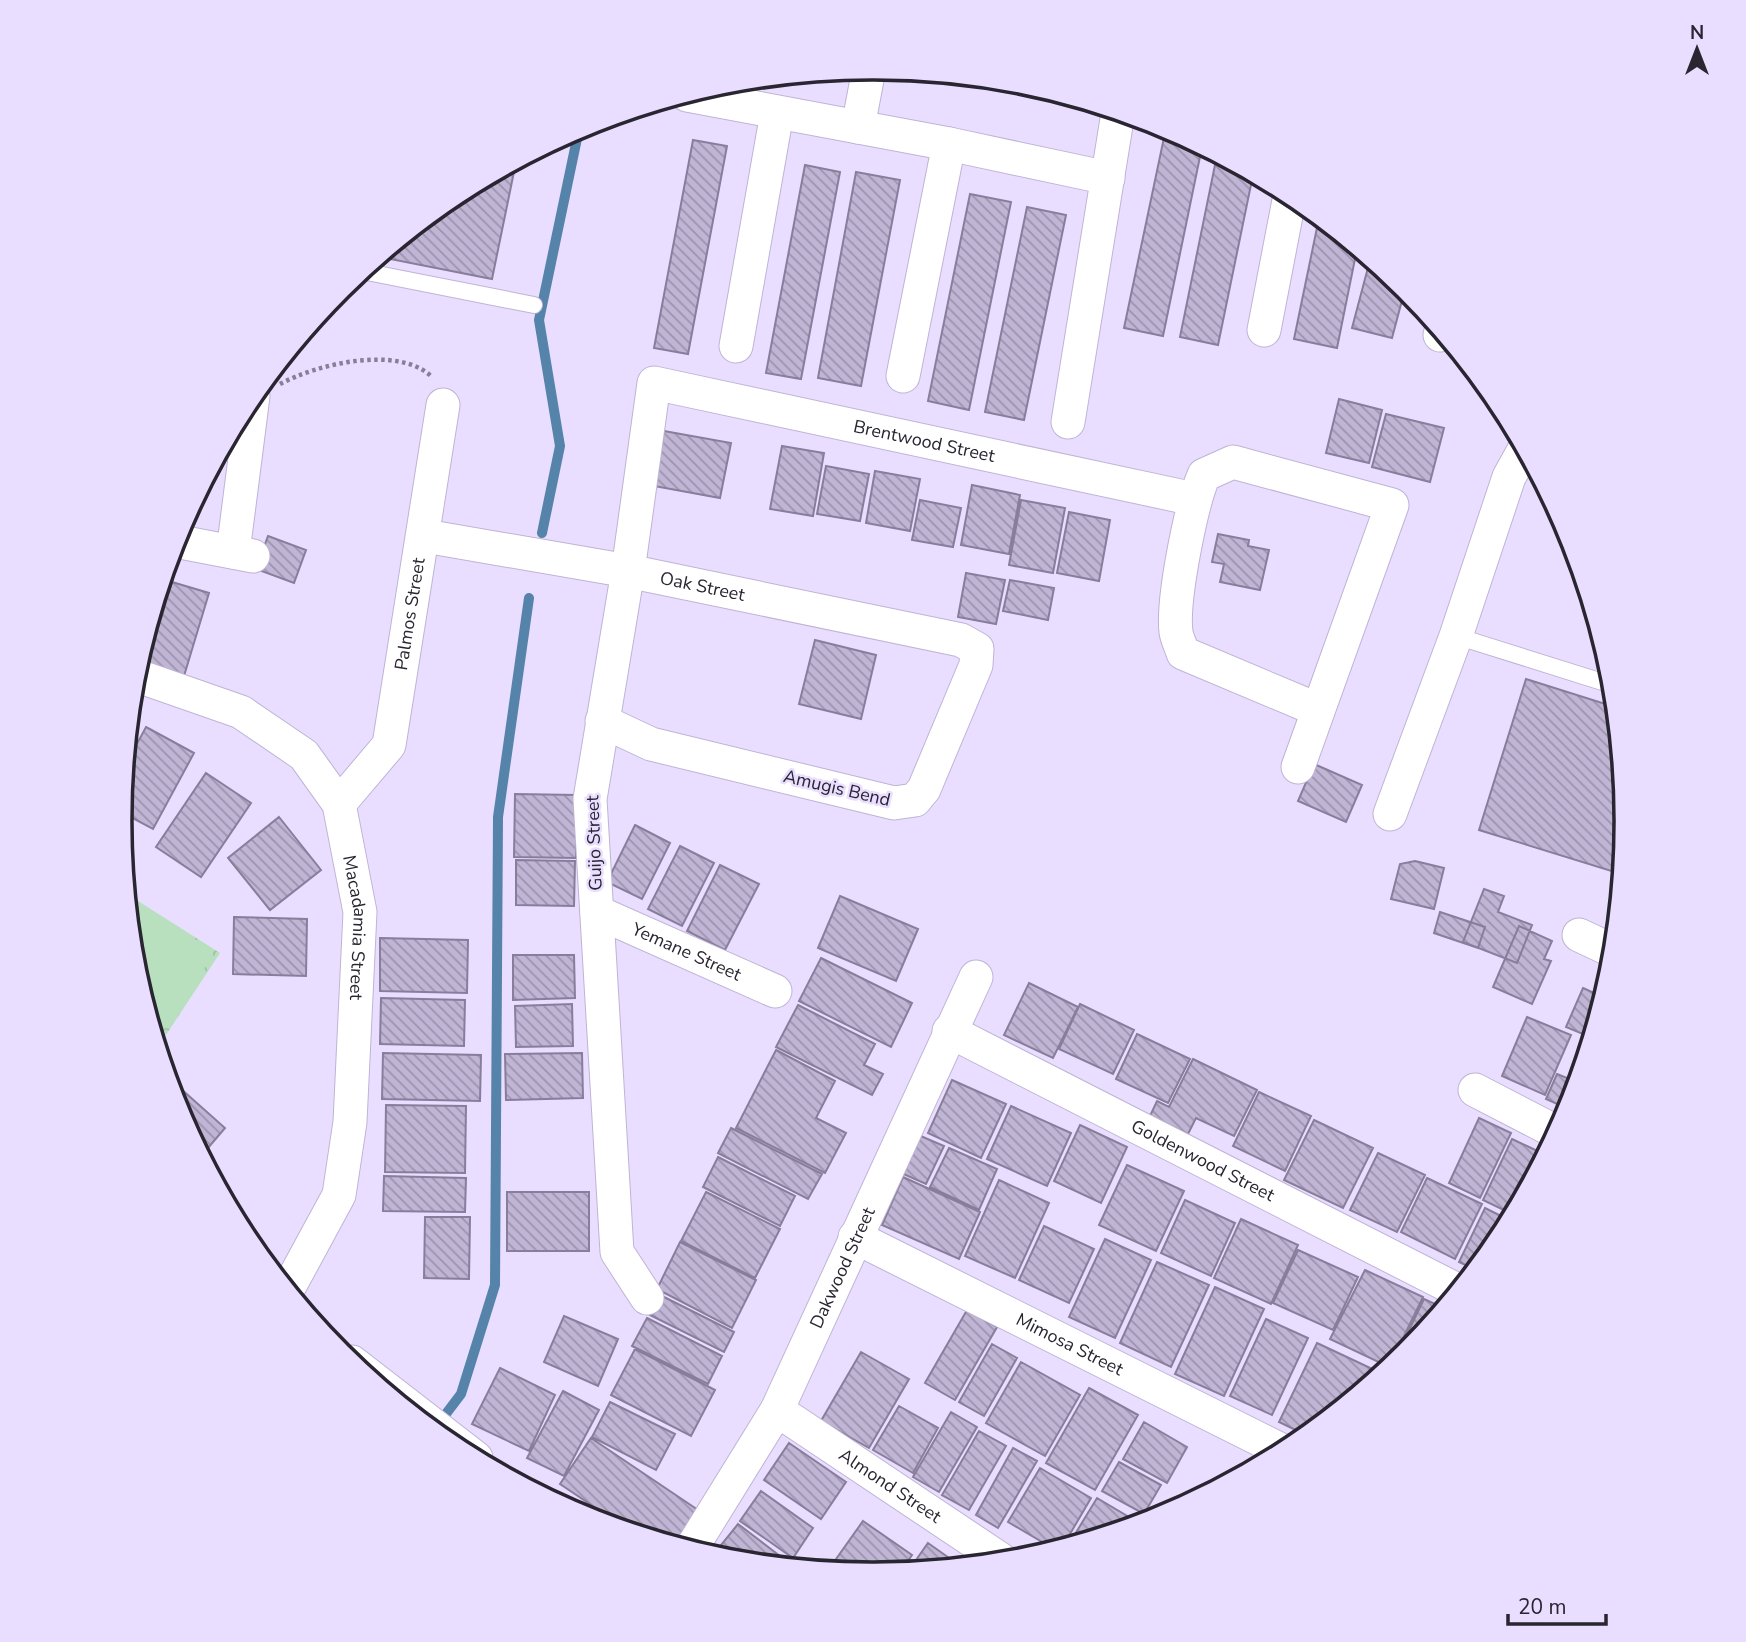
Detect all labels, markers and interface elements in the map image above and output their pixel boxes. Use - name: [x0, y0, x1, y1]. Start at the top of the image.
- north arrow: [1662, 14, 1732, 84]
- text: N: [1690, 20, 1704, 46]
- street label: Brentwood Street: [851, 414, 998, 468]
- street label: Palmos Street: [389, 555, 431, 672]
- street label: Oak Street: [658, 566, 748, 607]
- street label: Amugis Bend: [781, 764, 893, 812]
- street label: Guijo Street: [580, 794, 608, 891]
- street label: Macadamia Street: [337, 853, 372, 1001]
- street label: Yemane Street: [627, 917, 746, 987]
- street label: Goldenwood Street: [1127, 1114, 1279, 1207]
- street label: Dakwood Street: [804, 1203, 881, 1332]
- street label: Mimosa Street: [1012, 1307, 1128, 1382]
- street label: Almond Street: [834, 1443, 947, 1529]
- scale bar: [1508, 1582, 1606, 1626]
- text: 20 m: [1518, 1593, 1567, 1621]

